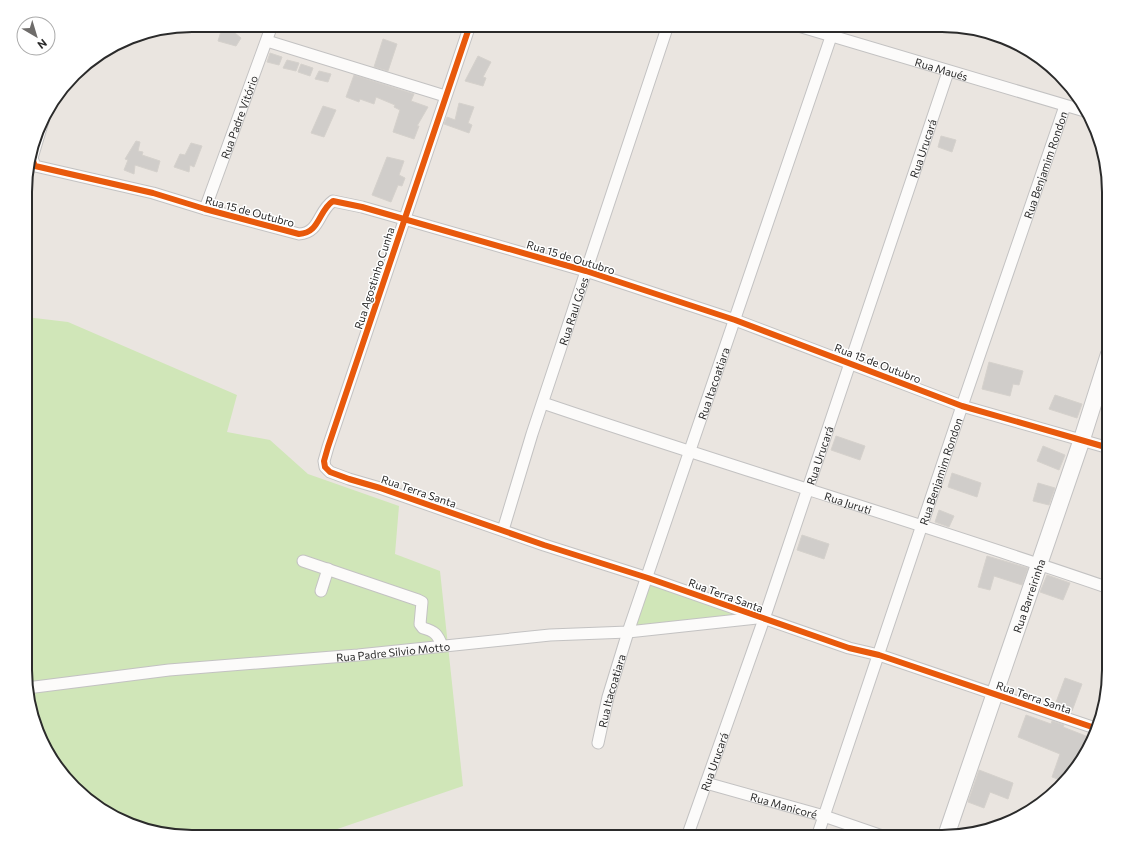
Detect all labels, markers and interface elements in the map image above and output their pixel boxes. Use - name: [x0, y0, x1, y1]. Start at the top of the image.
- north arrow: [16, 16, 56, 56]
- text: N: [35, 37, 50, 52]
- street label: Rua Maués: [914, 55, 970, 83]
- street label: Rua Padre Vitório: [217, 73, 260, 160]
- street label: Rua Benjamim Rondon: [1020, 109, 1069, 220]
- street label: Rua Urucará: [906, 117, 938, 179]
- street label: Rua 15 de Outubro: [204, 193, 296, 229]
- street label: Rua Agostinho Cunha: [351, 225, 397, 331]
- street label: Rua 15 de Outubro: [525, 237, 617, 277]
- street label: Rua Raul Góes: [556, 275, 590, 347]
- street label: Rua 15 de Outubro: [833, 340, 924, 386]
- street label: Rua Itacoatiara: [694, 345, 731, 421]
- street label: Rua Benjamim Rondon: [916, 416, 964, 527]
- street label: Rua Urucará: [803, 424, 835, 486]
- street label: Rua Terra Santa: [380, 472, 458, 510]
- street label: Rua Juruti: [823, 489, 874, 516]
- street label: Rua Barreirinha: [1010, 557, 1047, 634]
- street label: Rua Terra Santa: [687, 575, 765, 615]
- street label: Rua Padre Silvio Motto: [336, 639, 451, 663]
- street label: Rua Itacoatiara: [595, 652, 627, 729]
- street label: Rua Terra Santa: [995, 678, 1073, 716]
- street label: Rua Urucará: [697, 731, 730, 793]
- street label: Rua Manicoré: [749, 789, 819, 820]

